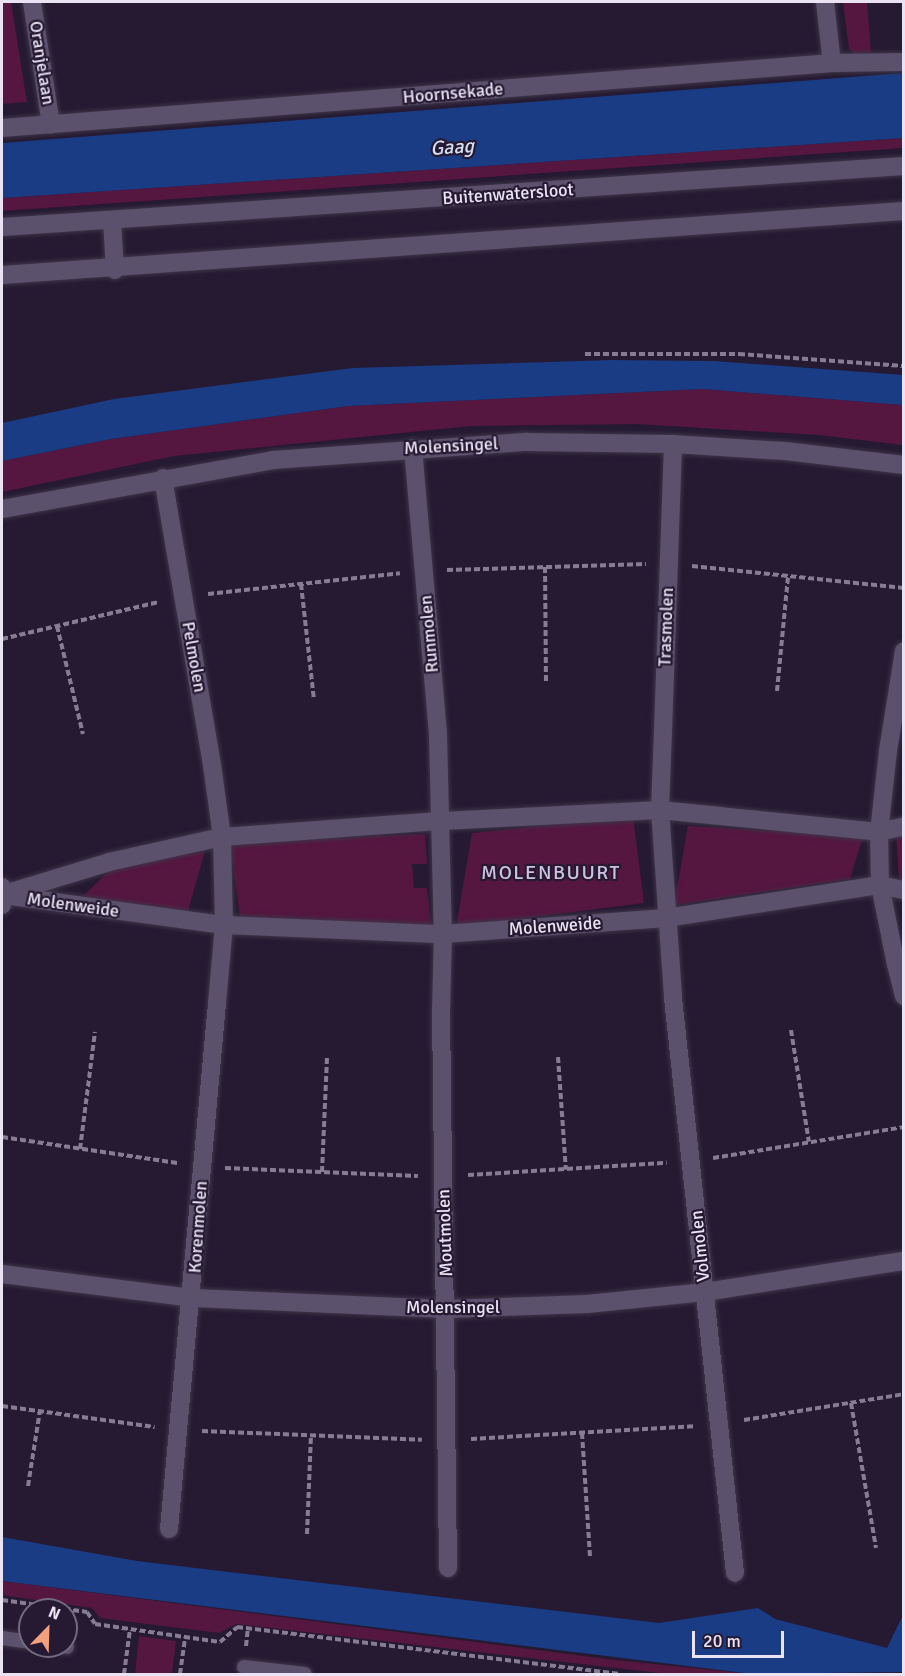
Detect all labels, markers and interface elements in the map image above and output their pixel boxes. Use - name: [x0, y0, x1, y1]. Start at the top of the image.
- street label: Oranjelaan: [25, 19, 59, 107]
- street label: Hoornsekade: [402, 78, 504, 108]
- water label: Gaag: [429, 134, 475, 160]
- street label: Buitenwatersloot: [442, 179, 574, 209]
- street label: Molensingel: [403, 433, 499, 459]
- street label: Trasmolen: [654, 587, 678, 667]
- street label: Runmolen: [415, 594, 443, 674]
- street label: Pelmolen: [177, 620, 211, 694]
- district label: MOLENBUURT: [481, 860, 621, 884]
- street label: Molenweide: [26, 888, 120, 922]
- street label: Molenweide: [508, 912, 602, 940]
- street label: Korenmolen: [184, 1180, 212, 1274]
- street label: Moutmolen: [433, 1189, 457, 1277]
- street label: Volmolen: [686, 1209, 714, 1283]
- street label: Molensingel: [406, 1296, 500, 1318]
- north arrow: [18, 1598, 78, 1658]
- text: N: [45, 1602, 63, 1625]
- scale bar: [695, 1619, 786, 1657]
- text: 20 m: [703, 1630, 741, 1652]

